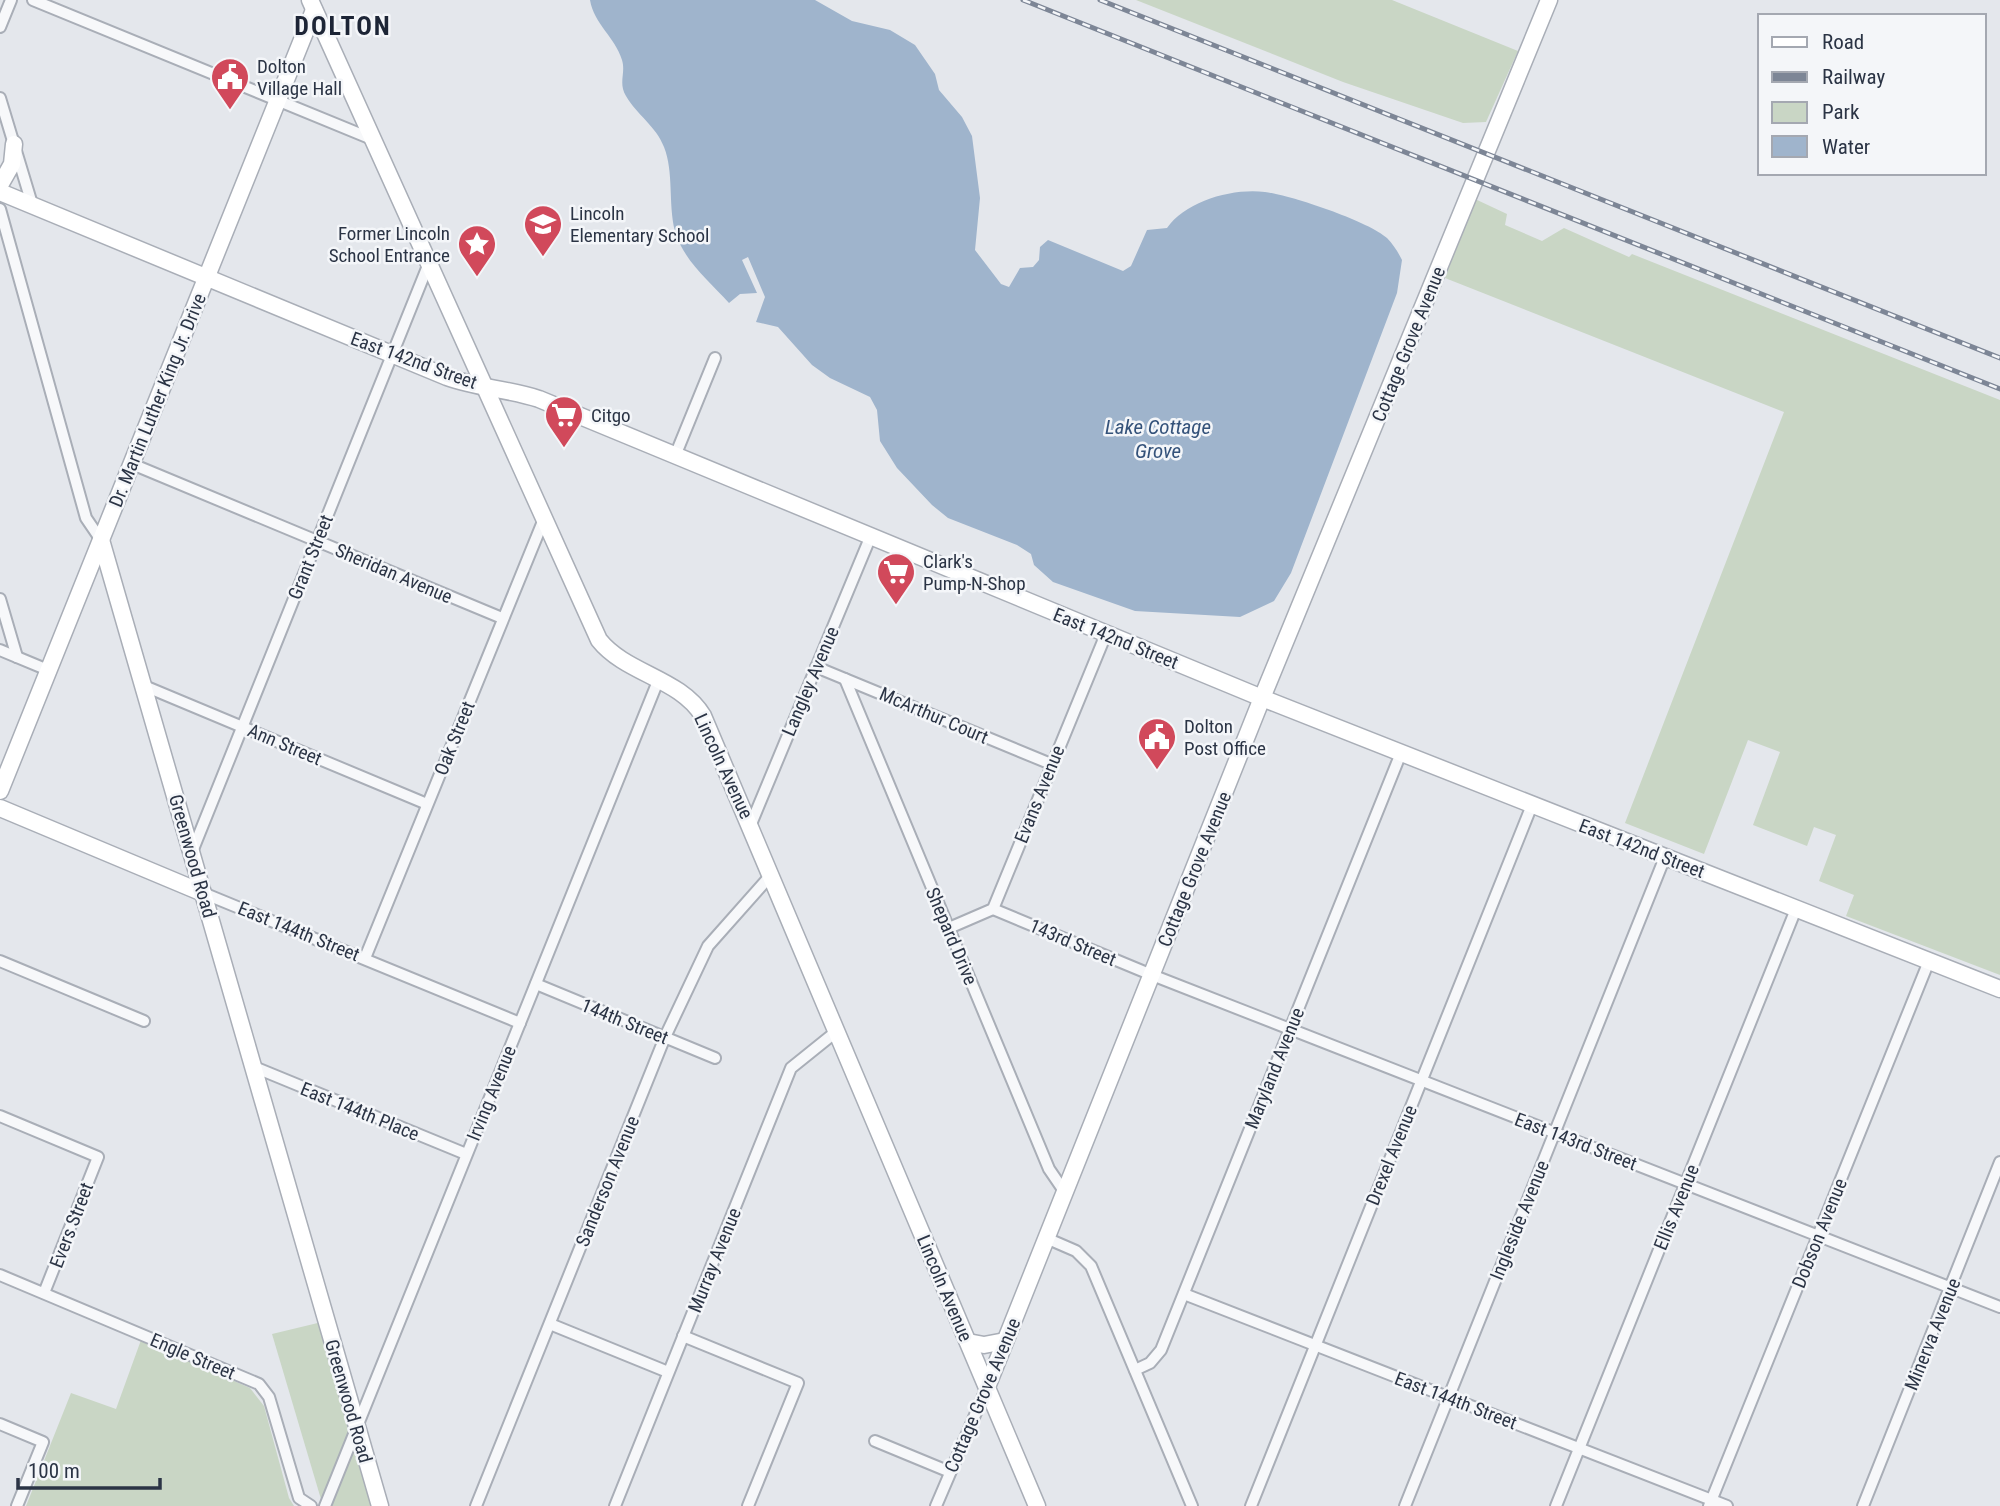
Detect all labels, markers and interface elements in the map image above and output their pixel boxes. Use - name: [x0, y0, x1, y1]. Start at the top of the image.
- district label: DOLTON: [294, 11, 392, 41]
- legend: [1758, 14, 1986, 175]
- text: Road: [1822, 30, 1864, 54]
- place label: Dolton Village Hall: [257, 55, 342, 100]
- public building icon: Dolton Village Hall: [209, 56, 251, 111]
- text: Railway: [1822, 65, 1885, 89]
- text: Park: [1822, 100, 1860, 124]
- text: Water: [1822, 135, 1870, 159]
- place label: Lincoln Elementary School: [570, 202, 709, 247]
- school or university icon: Lincoln Elementary School: [522, 203, 564, 258]
- place label: Former Lincoln School Entrance: [329, 222, 450, 267]
- place icon: Former Lincoln School Entrance: [456, 223, 498, 278]
- street label: Cottage Grove Avenue: [1367, 263, 1450, 425]
- street label: Dr. Martin Luther King Jr. Drive: [104, 290, 211, 510]
- street label: East 142nd Street: [347, 327, 480, 394]
- supermarket icon: Citgo: [543, 394, 585, 449]
- place label: Citgo: [591, 404, 631, 427]
- water label: Lake Cottage Grove: [1105, 415, 1211, 463]
- street label: Grant Street: [283, 511, 338, 603]
- street label: Sheridan Avenue: [332, 538, 456, 608]
- place label: Clark's Pump-N-Shop: [923, 550, 1026, 595]
- supermarket icon: Clark's Pump-N-Shop: [875, 551, 917, 606]
- street label: East 142nd Street: [1050, 603, 1182, 674]
- street label: Langley Avenue: [777, 623, 844, 739]
- street label: McArthur Court: [876, 682, 992, 749]
- street label: Oak Street: [429, 698, 480, 779]
- street label: Lincoln Avenue: [689, 710, 758, 823]
- place label: Dolton Post Office: [1184, 715, 1266, 760]
- public building icon: Dolton Post Office: [1136, 716, 1178, 771]
- street label: Ann Street: [244, 719, 325, 770]
- street label: Evans Avenue: [1009, 742, 1069, 846]
- street label: Cottage Grove Avenue: [1153, 788, 1236, 950]
- street label: Greenwood Road: [164, 792, 221, 920]
- street label: East 142nd Street: [1576, 814, 1708, 883]
- street label: Shepard Drive: [921, 884, 982, 989]
- street label: East 144th Street: [235, 897, 363, 966]
- street label: 143rd Street: [1026, 914, 1120, 971]
- street label: 144th Street: [578, 994, 672, 1049]
- street label: Maryland Avenue: [1240, 1004, 1309, 1132]
- street label: Irving Avenue: [462, 1042, 521, 1144]
- street label: East 144th Place: [297, 1077, 423, 1146]
- street label: Drexel Avenue: [1361, 1102, 1422, 1209]
- street label: East 143rd Street: [1511, 1108, 1640, 1175]
- street label: Sanderson Avenue: [571, 1112, 644, 1250]
- street label: Ingleside Avenue: [1485, 1157, 1554, 1283]
- street label: Ellis Avenue: [1649, 1161, 1704, 1253]
- street label: Dobson Avenue: [1787, 1175, 1852, 1291]
- street label: Evers Street: [45, 1179, 98, 1271]
- street label: Murray Avenue: [683, 1204, 746, 1316]
- street label: Lincoln Avenue: [912, 1231, 977, 1345]
- street label: Minerva Avenue: [1900, 1275, 1965, 1394]
- street label: Cottage Grove Avenue: [940, 1314, 1025, 1476]
- street label: Engle Street: [147, 1328, 239, 1385]
- street label: Greenwood Road: [320, 1337, 377, 1465]
- street label: East 144th Street: [1391, 1367, 1520, 1434]
- scale bar: [18, 1446, 159, 1490]
- text: 100 m: [28, 1459, 80, 1483]

